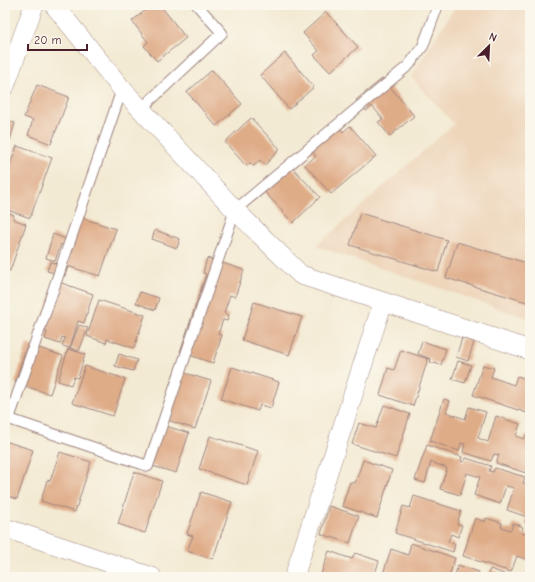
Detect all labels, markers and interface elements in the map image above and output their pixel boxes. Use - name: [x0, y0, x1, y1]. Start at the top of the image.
- scale bar: [28, 26, 87, 52]
- north arrow: [469, 26, 509, 66]
- text: N: [487, 30, 499, 45]
- text: 20 m: [34, 33, 62, 47]

